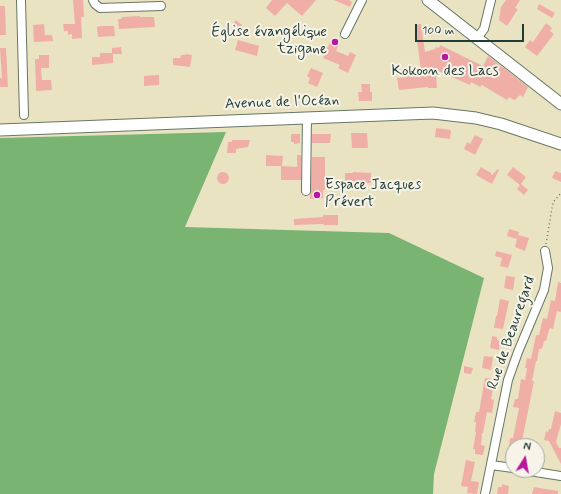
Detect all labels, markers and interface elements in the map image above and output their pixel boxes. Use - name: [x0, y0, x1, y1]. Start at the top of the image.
- scale bar: [417, 16, 526, 42]
- text: 100 m: [422, 23, 454, 39]
- place label: Église évangélique tzigane: [211, 24, 327, 59]
- marker: Église évangélique tzigane: [330, 37, 340, 47]
- marker: Kokoon des Lacs: [440, 52, 450, 62]
- place label: Kokoon des Lacs: [391, 63, 499, 81]
- street label: Avenue de l'Océan: [224, 92, 340, 114]
- place label: Espace Jacques Prévert: [325, 177, 421, 212]
- marker: Espace Jacques Prévert: [312, 190, 322, 200]
- street label: Rue de Beauregard: [484, 274, 540, 392]
- north arrow: [505, 438, 545, 478]
- text: N: [522, 440, 532, 455]

